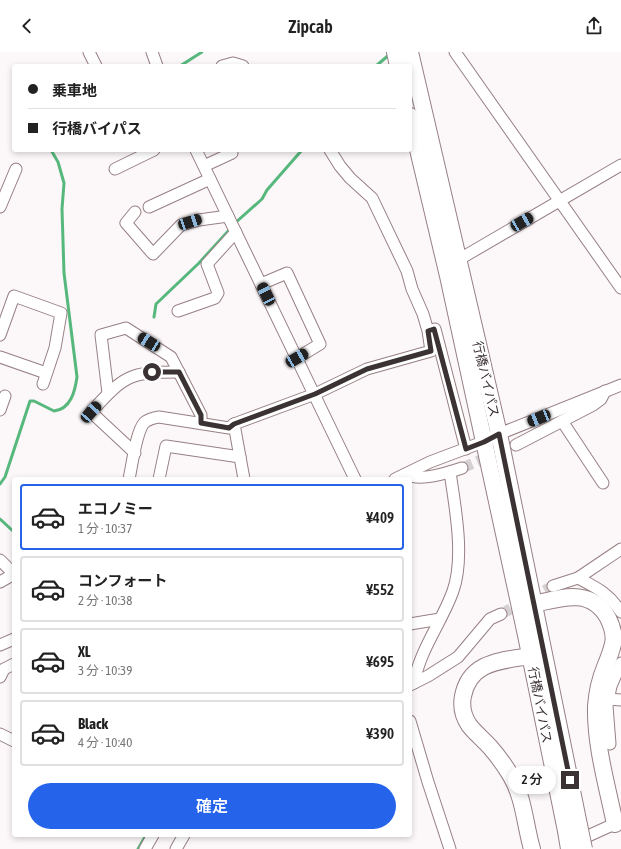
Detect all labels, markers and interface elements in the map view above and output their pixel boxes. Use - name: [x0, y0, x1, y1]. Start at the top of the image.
- icon: back: [16, 15, 38, 37]
- icon: share: [583, 15, 605, 37]
- text: Zipcab: [288, 16, 333, 37]
- text: 乗車地: [52, 82, 97, 99]
- text: 行橋バイパス: [52, 120, 142, 137]
- car: [509, 211, 535, 233]
- car: [177, 213, 203, 231]
- car: [255, 281, 277, 307]
- car: [136, 331, 162, 353]
- street label: 行橋バイパス: [470, 339, 502, 419]
- car: [284, 347, 310, 369]
- route start: [143, 363, 161, 381]
- car: [79, 399, 103, 425]
- car: [526, 408, 552, 428]
- icon: car: [30, 499, 66, 535]
- text: エコノミー: [78, 500, 153, 517]
- text: ¥409: [366, 509, 394, 526]
- text: 1 分 · 10:37: [78, 521, 132, 536]
- icon: car: [30, 571, 66, 607]
- text: コンフォート: [78, 572, 168, 589]
- text: ¥552: [366, 581, 394, 598]
- text: 2 分 · 10:38: [78, 593, 132, 608]
- icon: car: [30, 643, 66, 679]
- text: XL: [78, 643, 91, 660]
- text: ¥695: [366, 653, 394, 670]
- text: 3 分 · 10:39: [78, 663, 132, 678]
- street label: 行橋バイパス: [525, 665, 555, 745]
- icon: car: [30, 715, 66, 751]
- text: Black: [78, 715, 108, 732]
- text: ¥390: [366, 725, 394, 742]
- text: 4 分 · 10:40: [78, 735, 132, 750]
- callout: 2 分: [508, 766, 556, 794]
- route end: [561, 771, 579, 789]
- text: 2 分: [522, 772, 542, 787]
- button: 確定: [28, 783, 396, 829]

